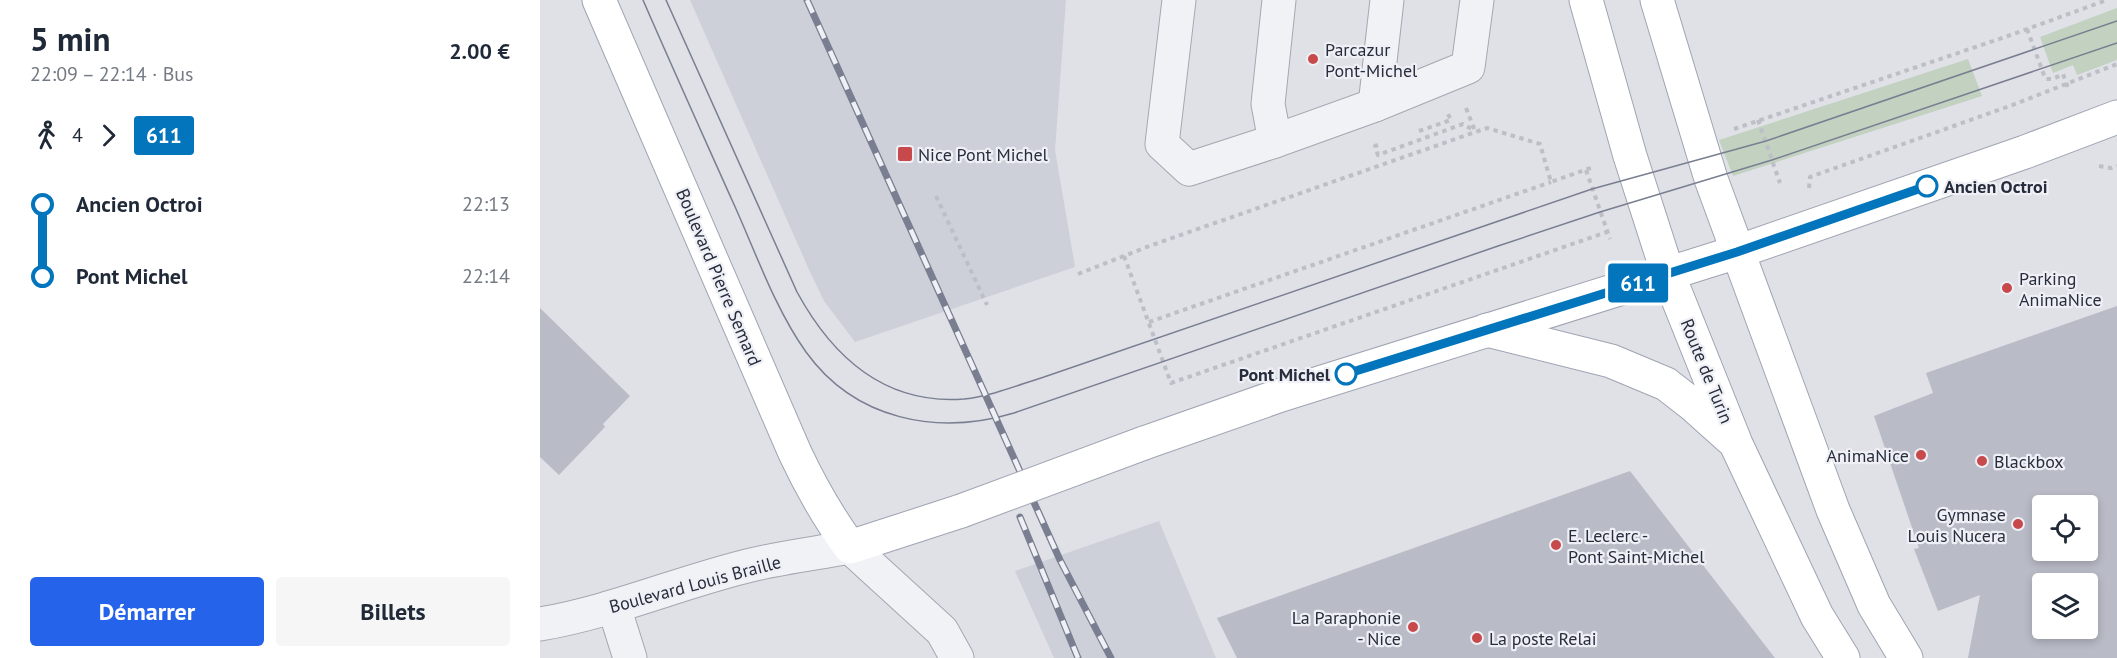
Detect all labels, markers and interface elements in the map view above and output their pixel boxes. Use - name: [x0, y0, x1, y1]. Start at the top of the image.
- text: 5 min: [30, 17, 111, 60]
- text: 2.00 €: [449, 37, 510, 65]
- place label: Parcazur Pont-Michel: [1325, 38, 1418, 82]
- marker: Parcazur Pont-Michel: [1306, 52, 1320, 66]
- text: 22:09 – 22:14 · Bus: [30, 61, 194, 87]
- icon: walk: [30, 119, 63, 152]
- icon: forward: [92, 119, 125, 152]
- text: 4: [72, 122, 83, 148]
- text: 611: [146, 122, 182, 149]
- place label: Nice Pont Michel: [918, 143, 1049, 166]
- marker: Nice Pont Michel: [896, 145, 914, 163]
- marker: Ancien Octroi: [1916, 175, 1938, 197]
- place label: Ancien Octroi: [1944, 175, 2048, 198]
- street label: Boulevard Pierre Semard: [671, 185, 767, 369]
- text: Ancien Octroi: [76, 190, 203, 218]
- text: 22:13: [462, 191, 510, 217]
- text: Pont Michel: [76, 262, 188, 290]
- text: 22:14: [462, 263, 510, 289]
- line badge: 611: [1604, 264, 1672, 302]
- place label: Parking AnimaNice: [2019, 267, 2102, 311]
- text: 611: [1620, 270, 1656, 297]
- marker: Parking AnimaNice: [2000, 281, 2014, 295]
- street label: Route de Turin: [1676, 315, 1738, 427]
- place label: Pont Michel: [1239, 363, 1331, 386]
- marker: Pont Michel: [1335, 363, 1357, 385]
- place label: AnimaNice: [1826, 444, 1909, 467]
- marker: AnimaNice: [1914, 448, 1928, 462]
- place label: Blackbox: [1994, 450, 2064, 473]
- marker: Blackbox: [1975, 454, 1989, 468]
- map controls: [2032, 495, 2098, 639]
- button: locate: [2032, 495, 2098, 561]
- place label: Gymnase Louis Nucera: [1907, 503, 2006, 547]
- marker: Gymnase Louis Nucera: [2011, 517, 2025, 531]
- place label: E. Leclerc - Pont Saint-Michel: [1568, 524, 1705, 568]
- marker: E. Leclerc - Pont Saint-Michel: [1549, 538, 1563, 552]
- street label: Boulevard Louis Braille: [607, 550, 783, 618]
- button: layers: [2032, 573, 2098, 639]
- button: Démarrer: [30, 577, 264, 646]
- button: Billets: [276, 577, 510, 646]
- place label: La Paraphonie - Nice: [1292, 606, 1401, 650]
- marker: La Paraphonie - Nice: [1406, 620, 1420, 634]
- place label: La poste Relai: [1489, 627, 1597, 650]
- marker: La poste Relai: [1470, 631, 1484, 645]

